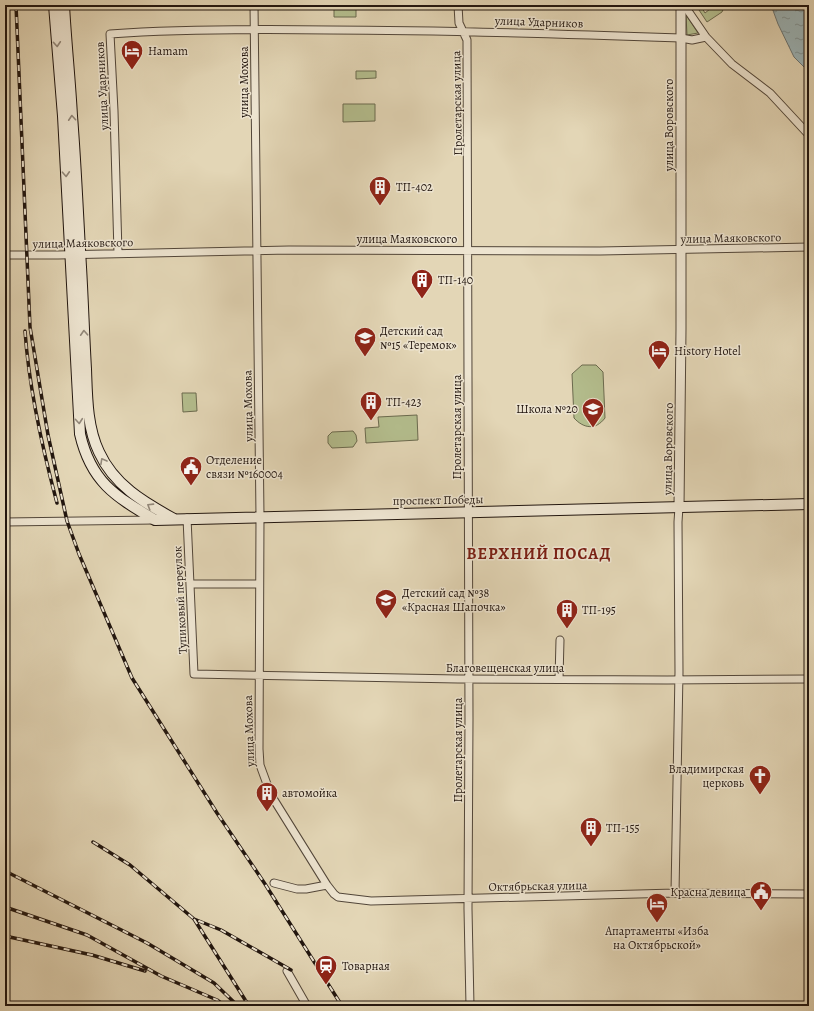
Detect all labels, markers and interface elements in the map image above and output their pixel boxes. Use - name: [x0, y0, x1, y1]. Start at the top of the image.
- street label: улица Ударников: [493, 12, 584, 32]
- hotel icon: Hamam: [119, 38, 145, 71]
- one-way arrow: [53, 41, 62, 47]
- street label: улица Ударников: [92, 41, 112, 132]
- place label: Hamam: [148, 43, 188, 59]
- street label: улица Мохова: [236, 46, 252, 119]
- street label: Пролетарская улица: [448, 50, 466, 156]
- street label: улица Воровского: [661, 79, 677, 172]
- one-way arrow: [68, 115, 77, 121]
- one-way arrow: [62, 171, 70, 177]
- building icon: ТП-402: [367, 174, 393, 207]
- place label: ТП-402: [396, 179, 433, 195]
- street label: улица Маяковского: [680, 229, 781, 247]
- street label: улица Маяковского: [356, 231, 457, 247]
- street label: улица Маяковского: [32, 234, 133, 252]
- building icon: ТП-140: [409, 267, 435, 300]
- place label: ТП-140: [438, 272, 473, 288]
- place label: Детский сад №15 «Теремок»: [380, 323, 457, 353]
- school or university icon: Детский сад №15 «Теремок»: [352, 325, 378, 358]
- one-way arrow: [80, 330, 88, 336]
- hotel icon: History Hotel: [646, 338, 672, 371]
- place label: History Hotel: [674, 343, 741, 359]
- street label: улица Мохова: [239, 370, 257, 443]
- street label: Пролетарская улица: [449, 374, 465, 480]
- building icon: ТП-423: [358, 389, 384, 422]
- place label: ТП-423: [386, 394, 421, 410]
- school or university icon: Школа №20: [580, 396, 606, 429]
- place label: Школа №20: [516, 401, 578, 417]
- street label: улица Воровского: [659, 403, 677, 496]
- one-way arrow: [74, 418, 83, 424]
- place label: Отделение связи №160004: [206, 452, 284, 482]
- public building icon: Отделение связи №160004: [178, 454, 204, 487]
- one-way arrow: [101, 458, 108, 465]
- street label: проспект Победы: [393, 491, 483, 509]
- one-way arrow: [147, 503, 154, 510]
- district label: ВЕРХНИЙ ПОСАД: [467, 543, 611, 565]
- street label: Тупиковый переулок: [169, 546, 191, 654]
- place label: Детский сад №38 «Красная Шапочка»: [402, 585, 506, 615]
- school or university icon: Детский сад №38 «Красная Шапочка»: [373, 587, 399, 620]
- building icon: ТП-195: [554, 597, 580, 630]
- place label: ТП-195: [582, 602, 616, 618]
- street label: Благовещенская улица: [446, 660, 565, 676]
- street label: улица Мохова: [240, 694, 258, 768]
- street label: Пролетарская улица: [450, 697, 466, 803]
- place label: Владимирская церковь: [669, 761, 745, 791]
- church icon: Владимирская церковь: [747, 763, 773, 796]
- building icon: автомойка: [254, 780, 280, 813]
- place label: автомойка: [282, 785, 338, 801]
- building icon: ТП-155: [578, 815, 604, 848]
- place label: ТП-155: [606, 820, 640, 836]
- street label: Октябрьская улица: [488, 877, 588, 895]
- public building icon: Красна девица: [748, 879, 774, 912]
- place label: Красна девица: [670, 884, 746, 900]
- hotel icon: Апартаменты «Изба на Октябрьской»: [644, 891, 670, 924]
- place label: Апартаменты «Изба на Октябрьской»: [604, 923, 709, 953]
- station icon: Товарная: [313, 953, 339, 986]
- place label: Товарная: [342, 958, 390, 974]

